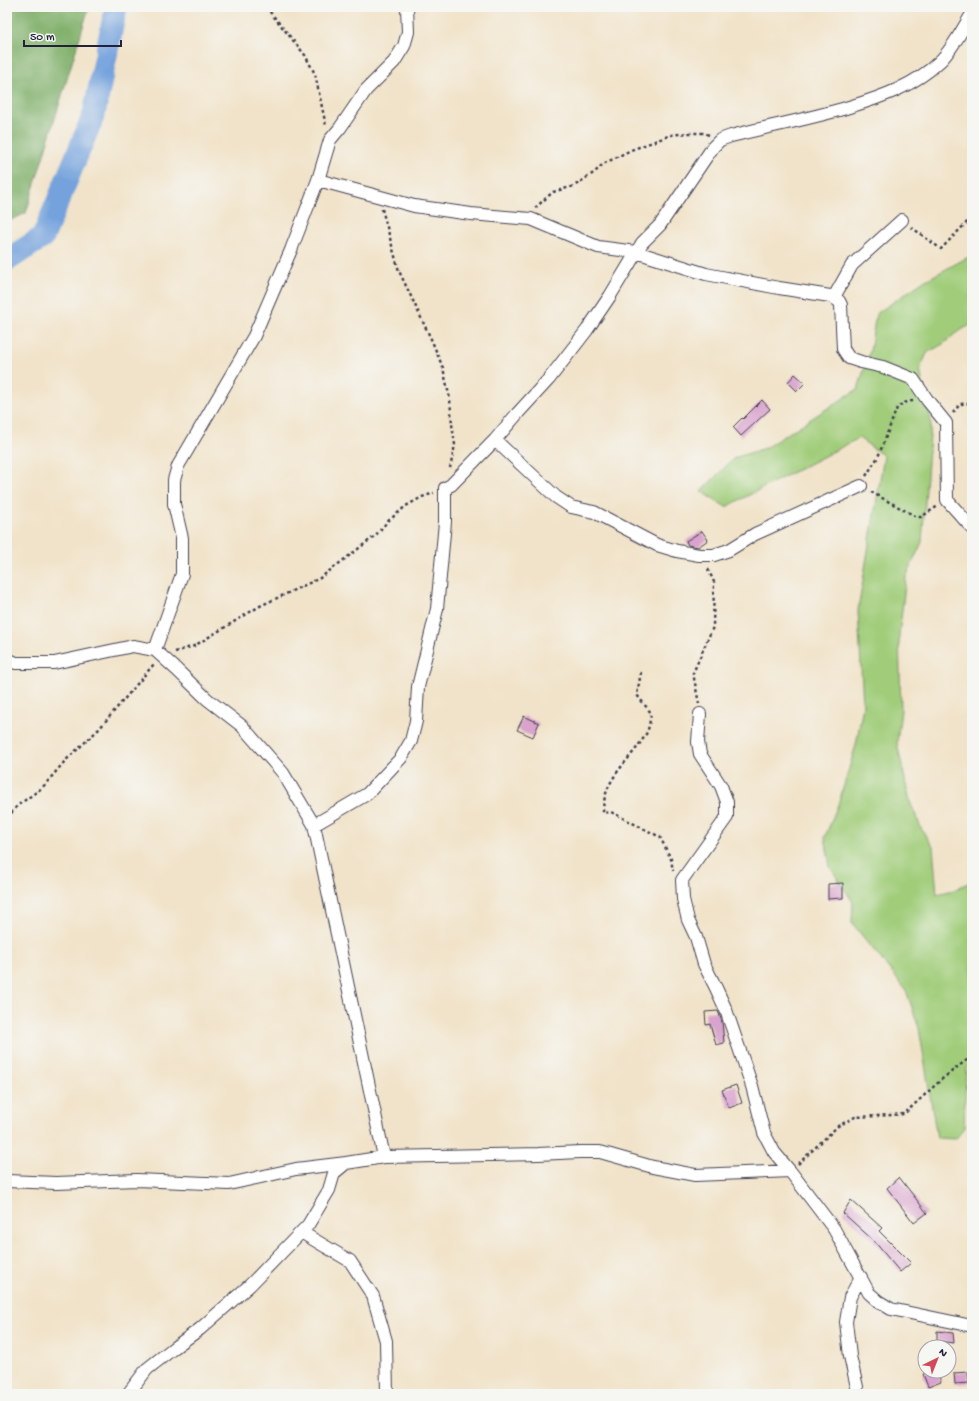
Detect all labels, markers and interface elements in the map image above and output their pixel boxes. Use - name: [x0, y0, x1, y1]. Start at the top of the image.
- scale bar: [24, 22, 121, 48]
- text: 50 m: [30, 31, 55, 45]
- north arrow: [917, 1339, 957, 1379]
- text: N: [936, 1346, 949, 1360]

